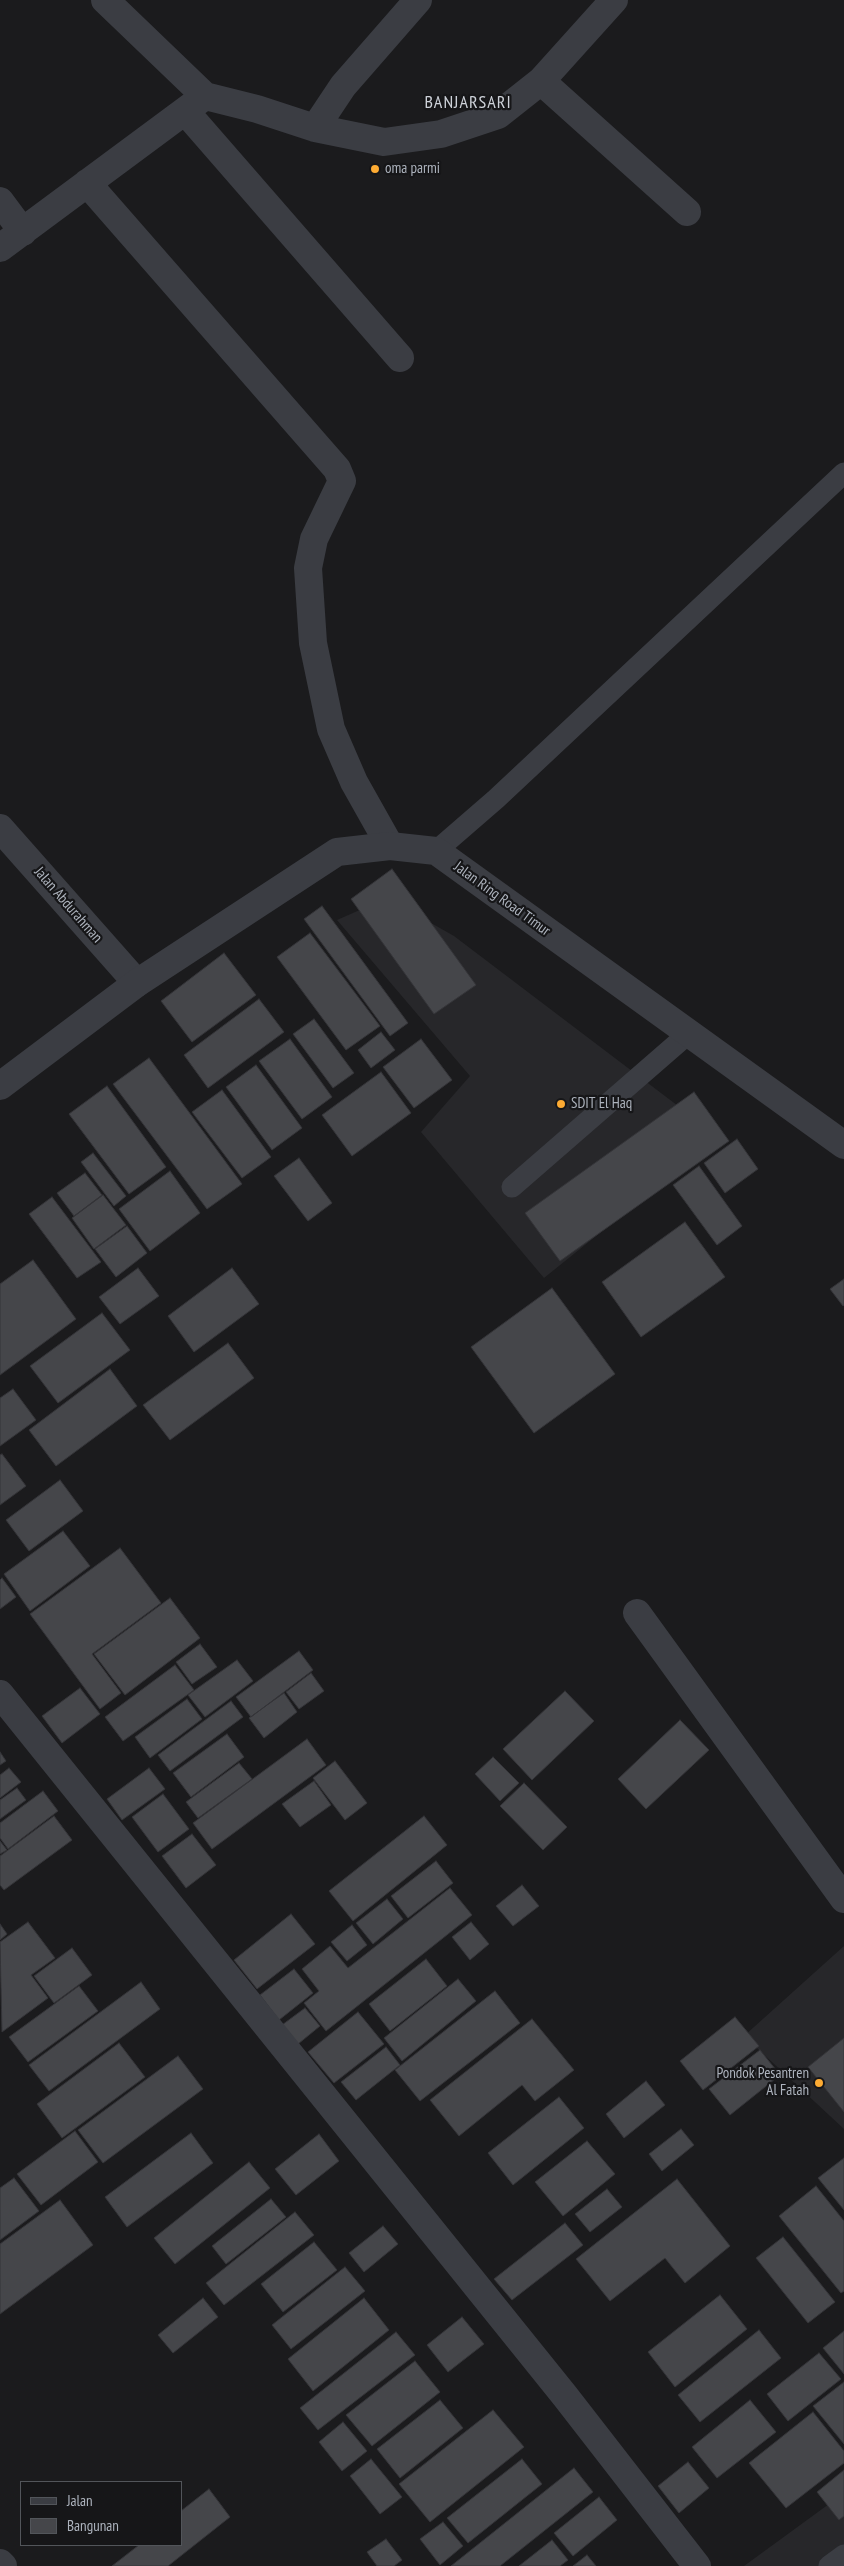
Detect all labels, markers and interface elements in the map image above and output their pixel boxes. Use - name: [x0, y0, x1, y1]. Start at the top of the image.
- district label: BANJARSARI: [423, 92, 513, 114]
- place label: oma parmi: [385, 160, 440, 178]
- marker: oma parmi: [369, 163, 381, 175]
- street label: Jalan Ring Road Timur: [450, 858, 554, 940]
- street label: Jalan Abdurahman: [30, 863, 106, 947]
- place label: SDIT El Haq: [571, 1095, 632, 1113]
- marker: SDIT El Haq: [555, 1098, 567, 1110]
- place label: Pondok Pesantren Al Fatah: [716, 2065, 809, 2100]
- marker: Pondok Pesantren Al Fatah: [813, 2077, 825, 2089]
- legend: [20, 2481, 182, 2546]
- text: Jalan: [67, 2491, 93, 2510]
- text: Bangunan: [67, 2516, 119, 2535]

